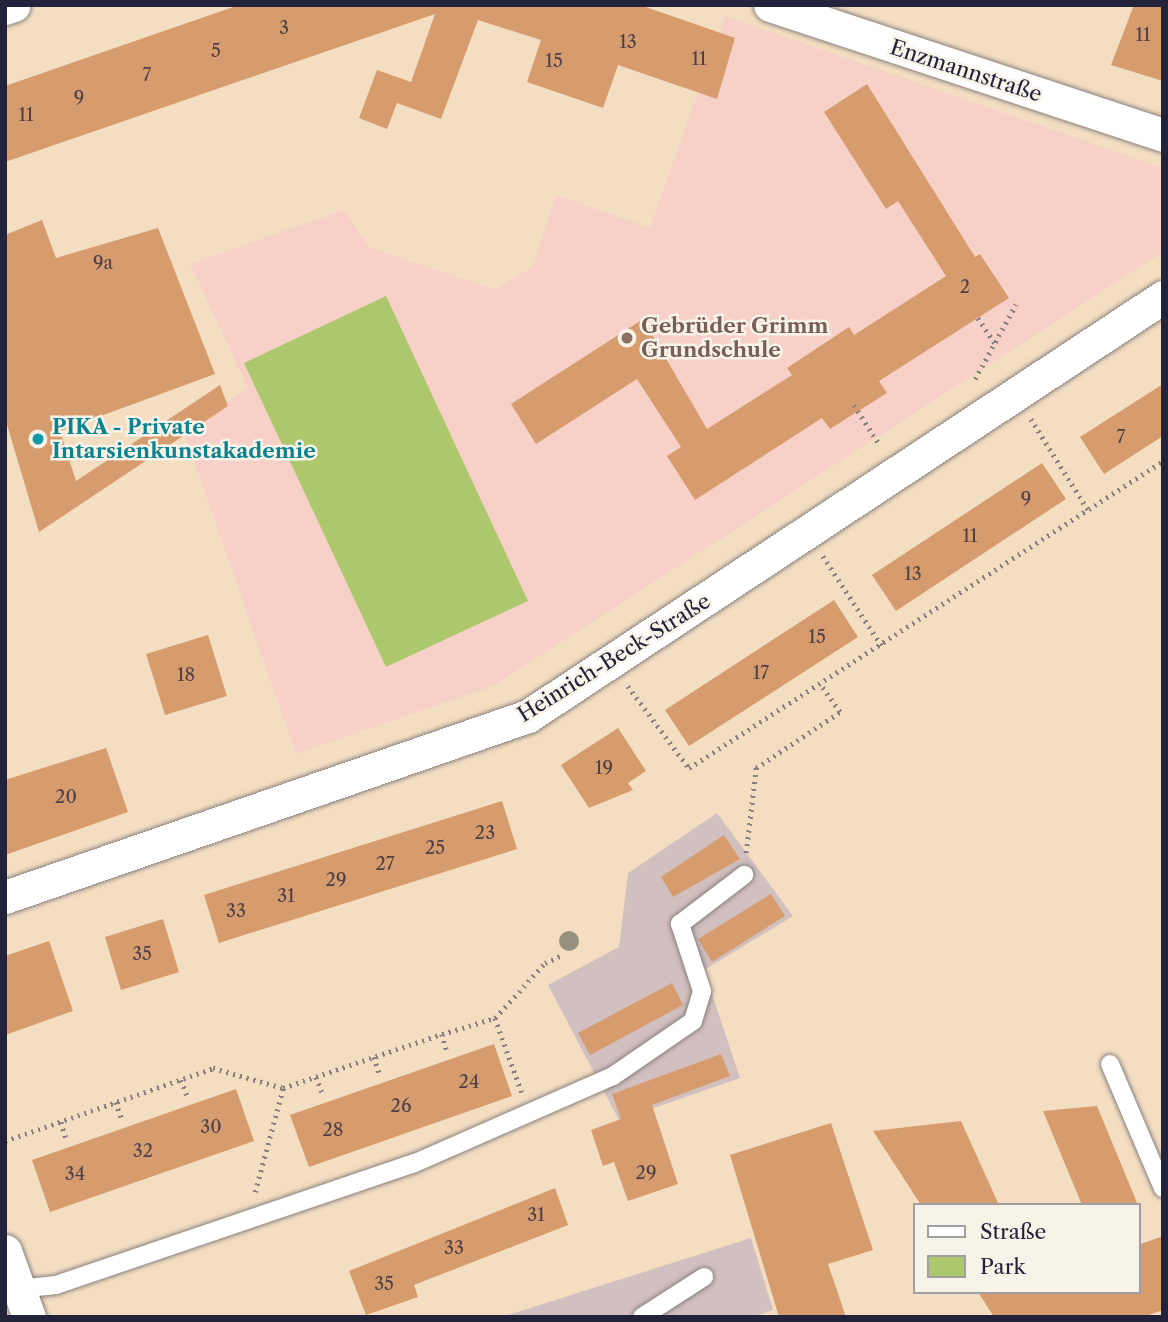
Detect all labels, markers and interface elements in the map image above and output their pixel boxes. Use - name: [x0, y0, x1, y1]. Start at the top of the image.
- house number: 3: [279, 17, 289, 39]
- house number: 11: [1135, 24, 1151, 46]
- house number: 13: [619, 31, 637, 53]
- street label: Enzmannstraße: [887, 35, 1045, 107]
- house number: 5: [211, 40, 221, 62]
- house number: 11: [691, 48, 707, 70]
- house number: 15: [545, 50, 563, 72]
- house number: 7: [143, 64, 151, 86]
- house number: 9: [74, 87, 84, 109]
- house number: 11: [18, 104, 34, 126]
- house number: 9a: [93, 252, 113, 274]
- house number: 2: [960, 276, 970, 298]
- place label: Gebrüder Grimm Grundschule: [641, 313, 829, 363]
- marker: Gebrüder Grimm Grundschule: [619, 330, 635, 346]
- place label: PIKA - Private Intarsienkunstakademie: [52, 414, 316, 464]
- house number: 7: [1117, 426, 1125, 448]
- marker: PIKA - Private Intarsienkunstakademie: [30, 431, 46, 447]
- house number: 9: [1021, 488, 1031, 510]
- house number: 11: [962, 525, 978, 547]
- house number: 13: [904, 563, 922, 585]
- street label: Heinrich-Beck-Straße: [513, 588, 715, 728]
- house number: 15: [808, 626, 826, 648]
- house number: 17: [753, 662, 769, 684]
- house number: 18: [177, 664, 195, 686]
- house number: 19: [595, 757, 613, 779]
- house number: 20: [55, 786, 77, 808]
- house number: 23: [475, 822, 495, 844]
- house number: 25: [425, 837, 445, 859]
- house number: 27: [375, 853, 395, 875]
- house number: 29: [326, 869, 346, 891]
- house number: 31: [277, 885, 295, 907]
- house number: 33: [226, 900, 246, 922]
- house number: 35: [132, 943, 152, 965]
- house number: 24: [459, 1071, 479, 1093]
- house number: 26: [391, 1095, 411, 1117]
- house number: 30: [200, 1116, 222, 1138]
- house number: 28: [322, 1119, 344, 1141]
- house number: 32: [133, 1140, 153, 1162]
- house number: 29: [636, 1162, 656, 1184]
- house number: 34: [65, 1163, 85, 1185]
- legend: [912, 1203, 1140, 1294]
- house number: 31: [527, 1204, 545, 1226]
- text: Straße: [980, 1219, 1046, 1244]
- house number: 33: [444, 1237, 464, 1259]
- text: Park: [980, 1254, 1026, 1279]
- house number: 35: [374, 1273, 394, 1295]

